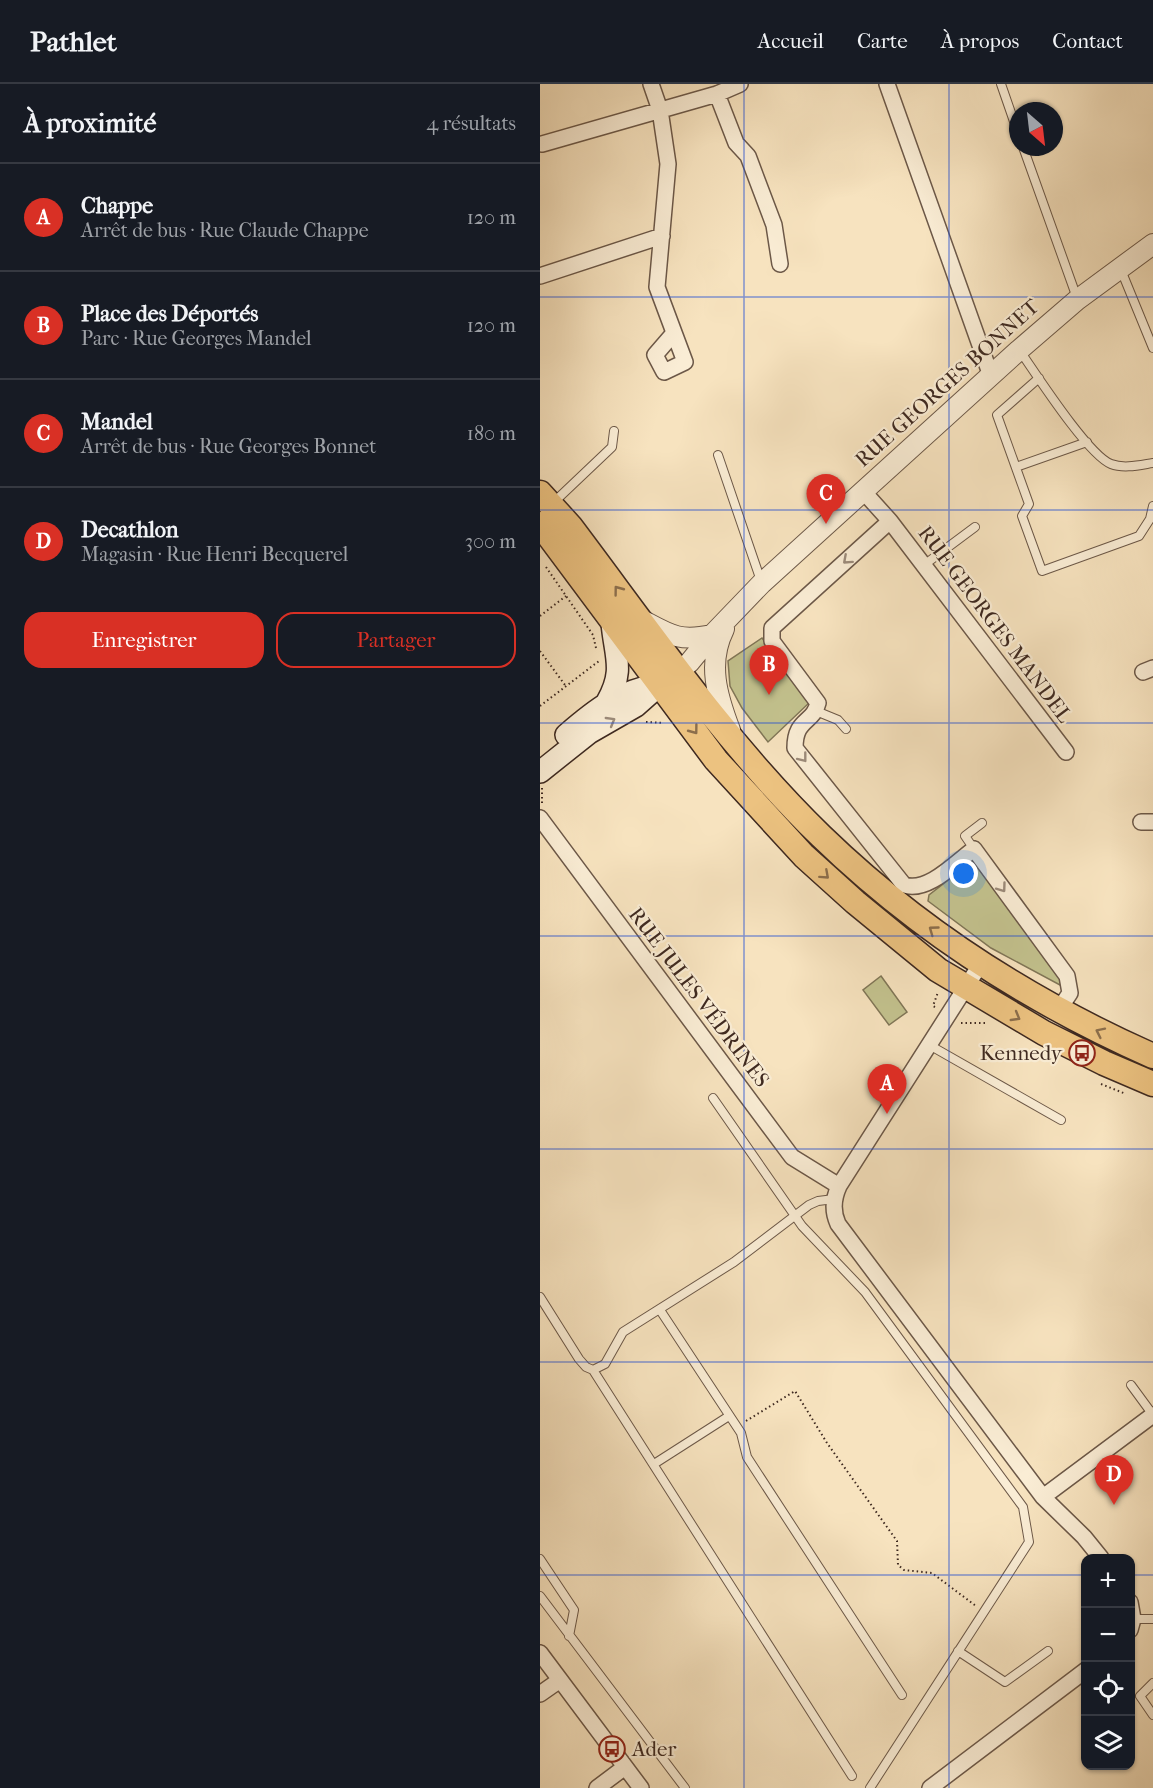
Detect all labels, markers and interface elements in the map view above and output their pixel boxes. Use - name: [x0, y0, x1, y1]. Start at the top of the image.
- text: Pathlet: [30, 25, 117, 58]
- text: Accueil: [758, 29, 824, 53]
- text: Carte: [857, 29, 908, 53]
- text: À propos: [941, 29, 1019, 53]
- text: Contact: [1052, 29, 1123, 53]
- north arrow: [1009, 102, 1063, 156]
- text: À proximité: [24, 108, 156, 139]
- text: 4 résultats: [427, 112, 516, 135]
- text: Chappe: [81, 193, 153, 219]
- text: A: [37, 206, 50, 229]
- text: 120 m: [467, 206, 516, 229]
- text: Arrêt de bus · Rue Claude Chappe: [81, 219, 369, 242]
- street label: RUE GEORGES BONNET: [850, 294, 1044, 472]
- text: Place des Déportés: [81, 301, 258, 327]
- text: B: [37, 314, 50, 337]
- text: 120 m: [467, 314, 516, 337]
- text: Parc · Rue Georges Mandel: [81, 327, 312, 350]
- text: Mandel: [81, 409, 153, 435]
- text: C: [37, 422, 50, 445]
- text: 180 m: [467, 422, 516, 445]
- text: Arrêt de bus · Rue Georges Bonnet: [81, 435, 376, 458]
- pin: C: [806, 474, 846, 524]
- text: Decathlon: [81, 517, 178, 543]
- street label: RUE GEORGES MANDEL: [913, 521, 1077, 727]
- text: D: [36, 530, 51, 553]
- text: 300 m: [465, 530, 516, 553]
- text: Magasin · Rue Henri Becquerel: [81, 543, 348, 566]
- one-way arrow: [843, 553, 854, 564]
- one-way arrow: [614, 586, 625, 597]
- button: Enregistrer: [24, 612, 264, 668]
- button: Partager: [276, 612, 516, 668]
- pin: B: [750, 646, 788, 695]
- one-way arrow: [605, 717, 615, 728]
- one-way arrow: [686, 724, 697, 735]
- one-way arrow: [796, 751, 807, 762]
- your location: [949, 859, 978, 888]
- one-way arrow: [818, 868, 828, 879]
- one-way arrow: [995, 881, 1006, 892]
- street label: RUE JULES VÉDRINES: [624, 903, 774, 1091]
- one-way arrow: [929, 926, 940, 937]
- one-way arrow: [1010, 1010, 1021, 1022]
- one-way arrow: [1095, 1028, 1106, 1039]
- bus stop icon: Kennedy: [1067, 1038, 1097, 1068]
- place label: Kennedy: [980, 1041, 1063, 1065]
- pin: A: [868, 1064, 906, 1114]
- pin: D: [1094, 1456, 1134, 1505]
- map controls: [1081, 1554, 1135, 1770]
- button: +: [1081, 1554, 1135, 1608]
- button: −: [1081, 1608, 1135, 1662]
- button: locate: [1081, 1662, 1135, 1716]
- button: layers: [1081, 1716, 1135, 1770]
- bus stop icon: Ader: [597, 1734, 627, 1764]
- place label: Ader: [631, 1737, 676, 1761]

